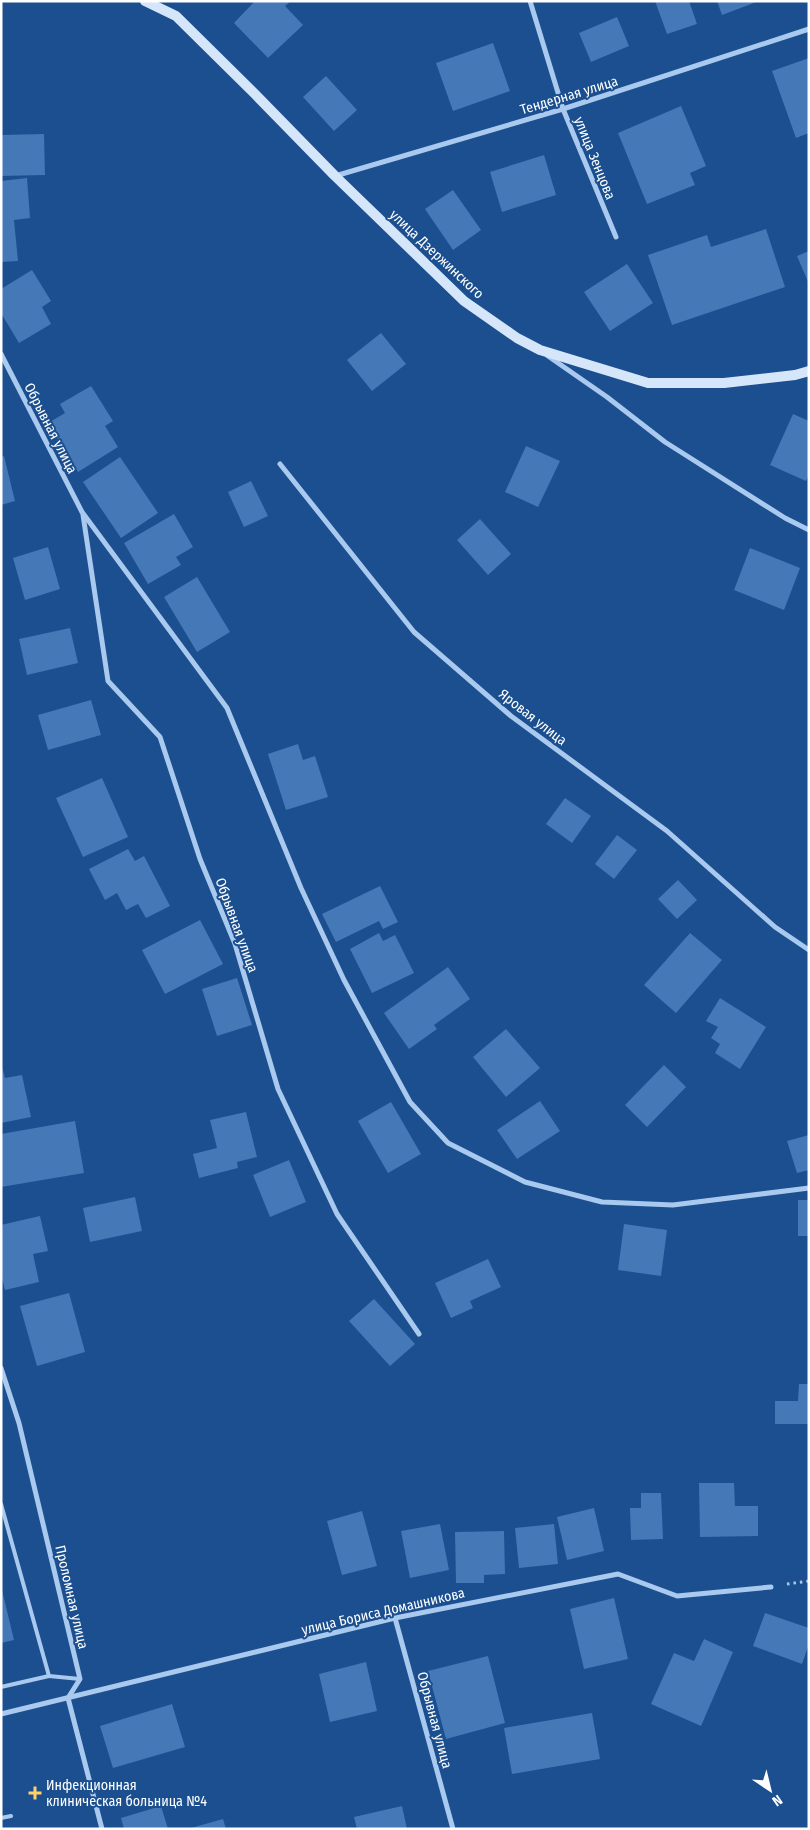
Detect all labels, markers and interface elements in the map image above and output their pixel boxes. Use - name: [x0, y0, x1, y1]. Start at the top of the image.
- street label: Тендерная улица: [518, 73, 620, 118]
- street label: улица Зенцова: [570, 114, 619, 202]
- street label: улица Дзержинского: [386, 206, 487, 302]
- street label: Обрывная улица: [20, 380, 81, 477]
- street label: Яровая улица: [495, 686, 570, 749]
- street label: Обрывная улица: [212, 876, 262, 975]
- street label: Проломная улица: [51, 1544, 92, 1651]
- street label: улица Бориса Домашникова: [300, 1584, 467, 1639]
- street label: Обрывная улица: [413, 1670, 456, 1771]
- north arrow: [745, 1765, 795, 1815]
- place label: Инфекционная клиническая больница №4: [46, 1777, 207, 1810]
- marker: Инфекционная клиническая больница №4: [28, 1786, 42, 1800]
- text: N: [769, 1791, 785, 1810]

